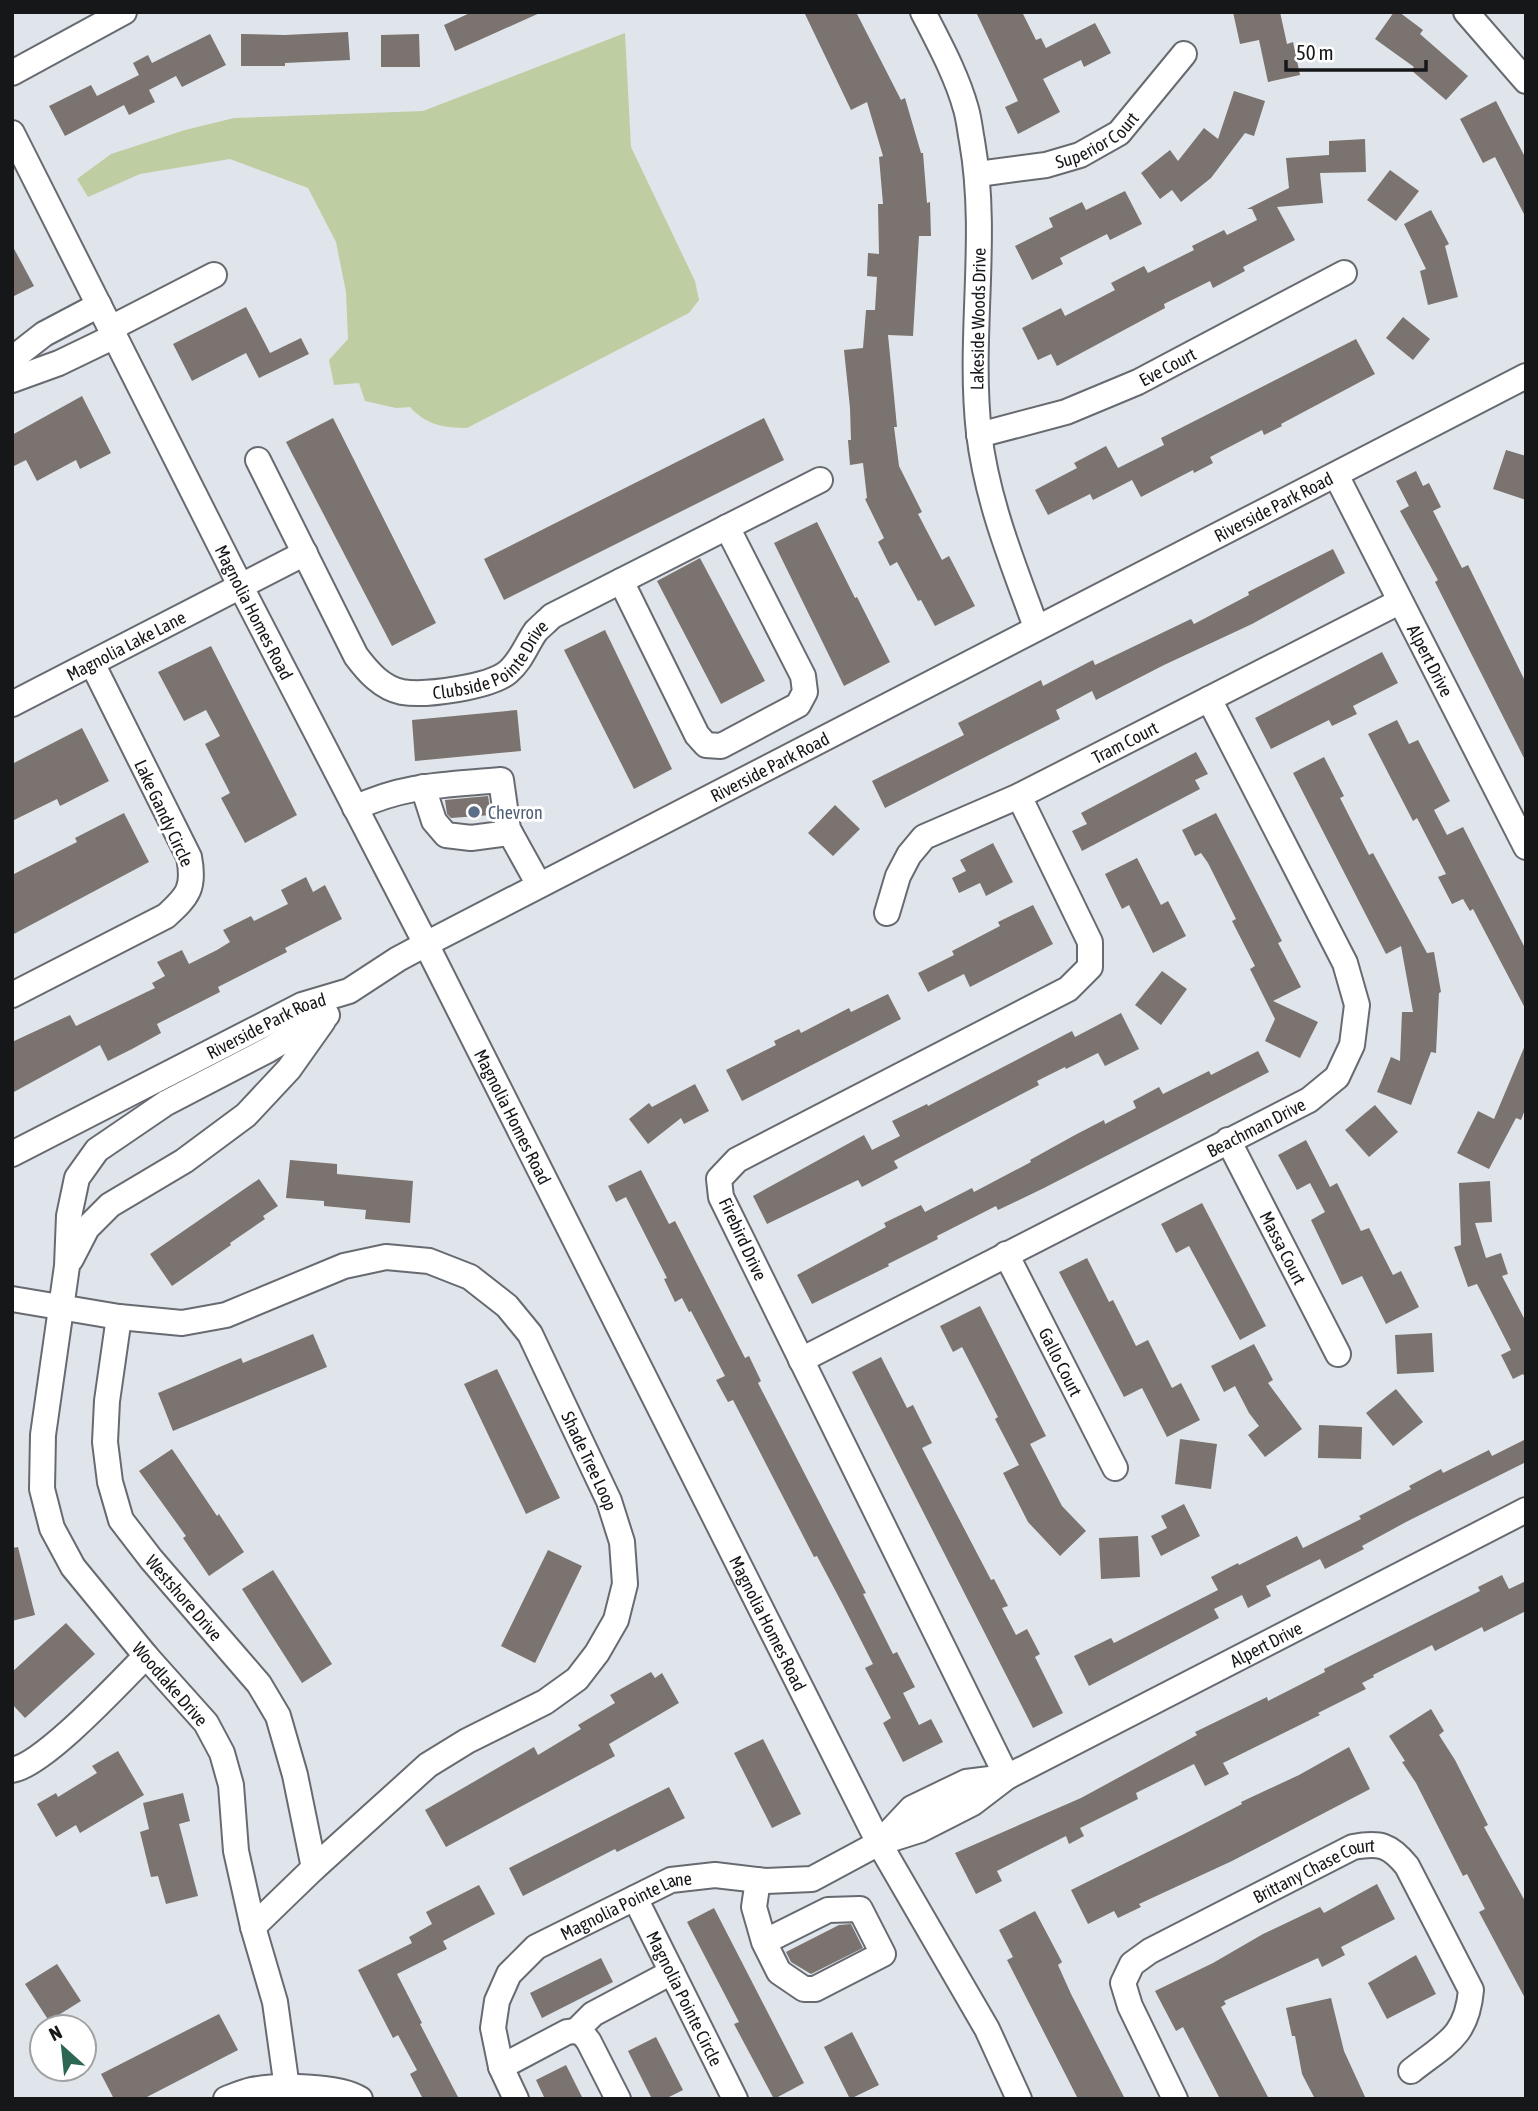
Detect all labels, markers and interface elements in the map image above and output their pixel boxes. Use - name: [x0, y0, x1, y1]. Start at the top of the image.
- scale bar: [1286, 28, 1426, 72]
- text: 50 m: [1296, 40, 1334, 64]
- street label: Superior Court: [1053, 108, 1143, 172]
- street label: Lakeside Woods Drive: [966, 248, 990, 390]
- street label: Eve Court: [1135, 343, 1199, 390]
- street label: Riverside Park Road: [1211, 467, 1336, 546]
- street label: Magnolia Homes Road: [211, 541, 298, 683]
- street label: Magnolia Lake Lane: [63, 606, 189, 685]
- street label: Clubside Pointe Drive: [432, 615, 552, 703]
- street label: Alpert Drive: [1403, 621, 1458, 700]
- street label: Tram Court: [1088, 716, 1161, 768]
- street label: Riverside Park Road: [707, 727, 832, 806]
- street label: Lake Gandy Circle: [130, 756, 198, 870]
- place label: Chevron: [488, 802, 543, 823]
- marker: Chevron: [466, 804, 482, 820]
- street label: Riverside Park Road: [203, 988, 328, 1063]
- street label: Magnolia Homes Road: [470, 1046, 556, 1188]
- street label: Beachman Drive: [1203, 1093, 1309, 1161]
- street label: Firebird Drive: [715, 1194, 771, 1284]
- street label: Massa Court: [1256, 1207, 1311, 1288]
- street label: Gallo Court: [1035, 1324, 1087, 1399]
- street label: Shade Tree Loop: [558, 1408, 622, 1513]
- street label: Westshore Drive: [142, 1550, 227, 1645]
- street label: Magnolia Homes Road: [725, 1552, 811, 1694]
- street label: Alpert Drive: [1226, 1617, 1305, 1671]
- street label: Woodlake Drive: [128, 1638, 212, 1730]
- street label: Brittany Chase Court: [1249, 1834, 1375, 1907]
- street label: Magnolia Pointe Lane: [557, 1867, 693, 1944]
- street label: Magnolia Pointe Circle: [643, 1927, 727, 2069]
- north arrow: [28, 2013, 98, 2083]
- text: N: [45, 2021, 65, 2045]

